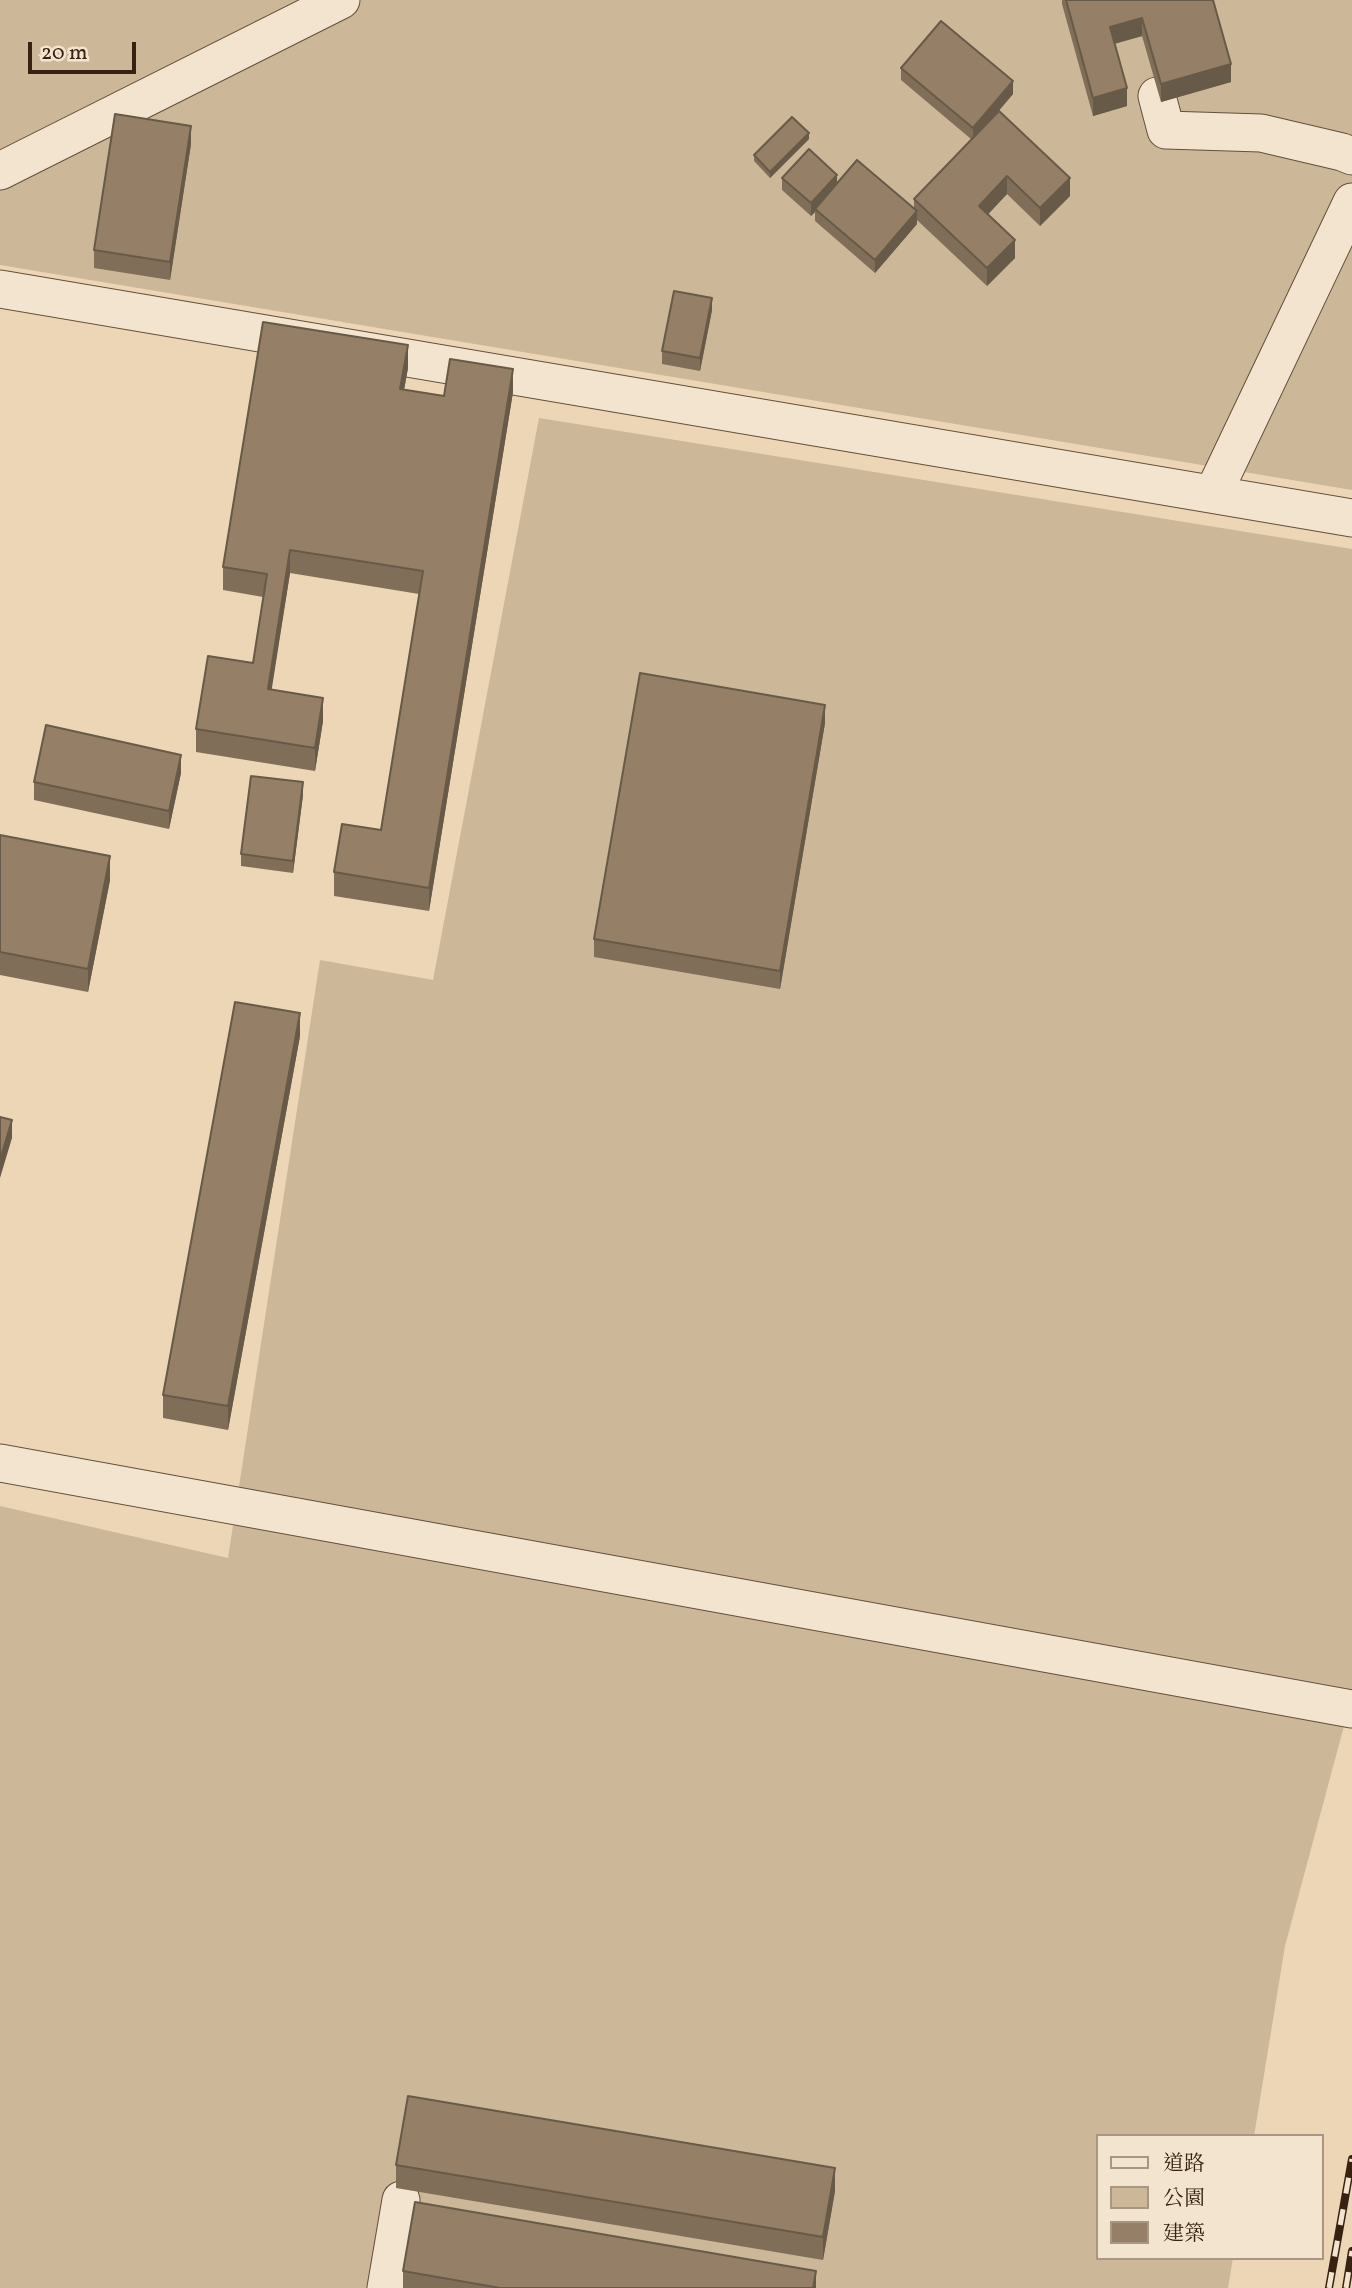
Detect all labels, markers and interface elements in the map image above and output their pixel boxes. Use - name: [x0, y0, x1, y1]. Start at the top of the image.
- scale bar: [32, 28, 140, 72]
- text: 20 m: [41, 39, 87, 68]
- legend: [1096, 2134, 1324, 2260]
- text: 道路: [1163, 2150, 1205, 2179]
- text: 公園: [1163, 2185, 1205, 2214]
- text: 建築: [1163, 2220, 1205, 2249]

